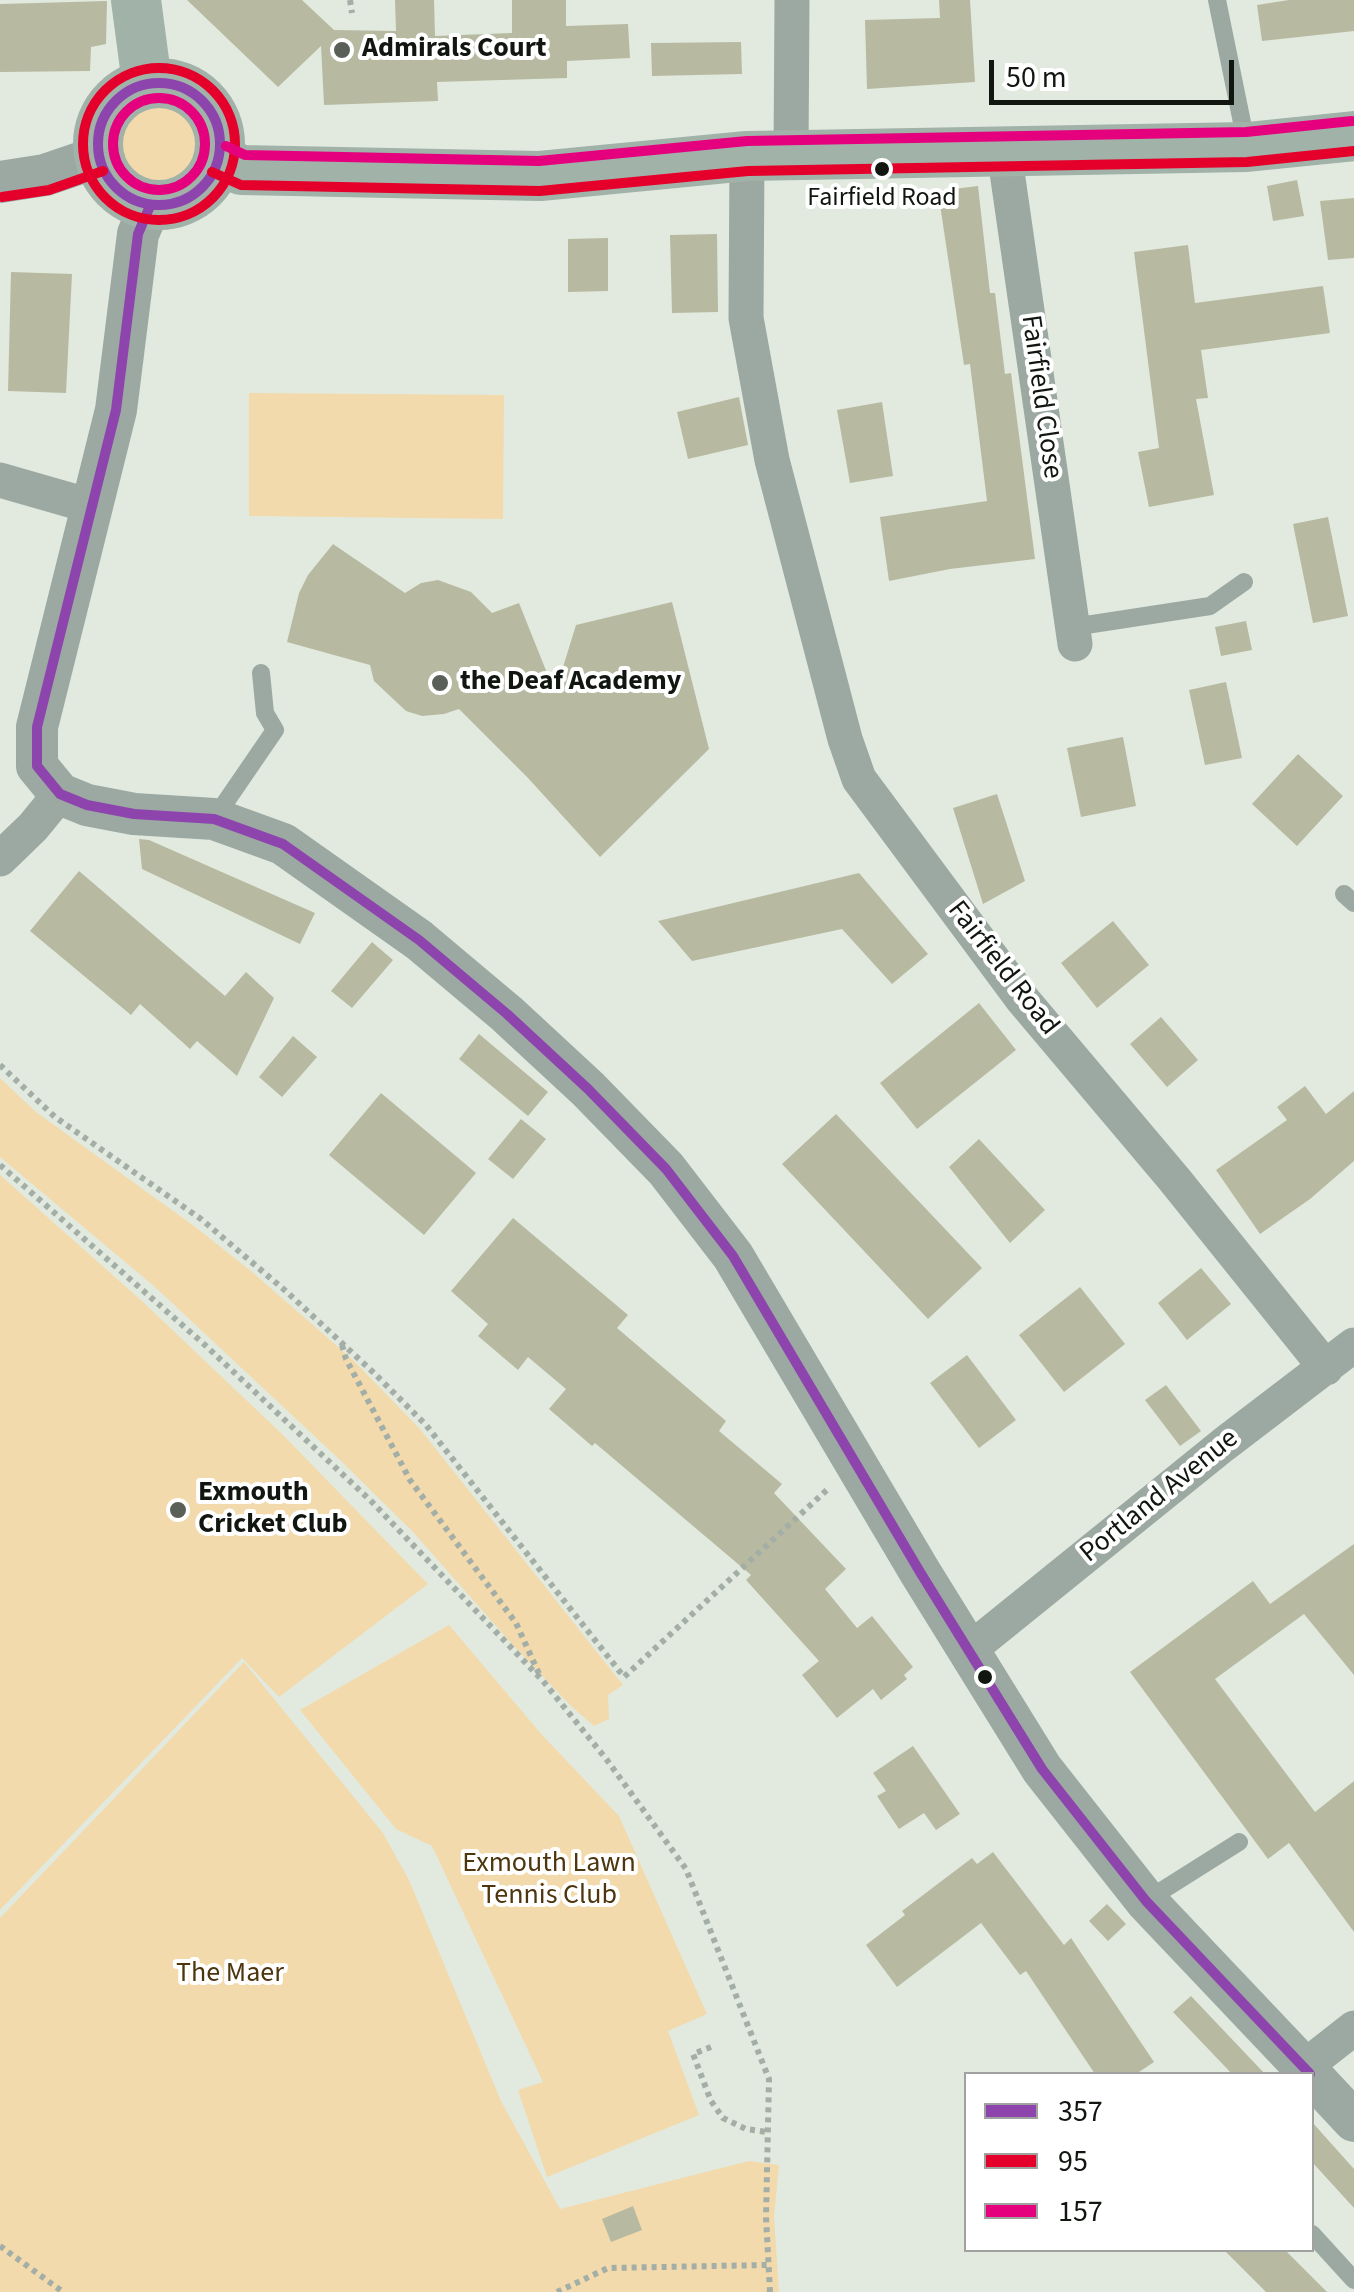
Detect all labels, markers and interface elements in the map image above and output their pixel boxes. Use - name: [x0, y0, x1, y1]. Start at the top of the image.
- place label: Admirals Court: [362, 33, 547, 67]
- marker: Admirals Court: [331, 39, 353, 61]
- scale bar: [994, 40, 1239, 102]
- text: 50 m: [1006, 56, 1067, 99]
- marker: Fairfield Road: [872, 159, 892, 179]
- place label: Fairfield Road: [807, 183, 957, 215]
- street label: Fairfield Close: [1012, 313, 1068, 481]
- place label: the Deaf Academy: [460, 666, 681, 700]
- marker: the Deaf Academy: [429, 672, 451, 694]
- street label: Fairfield Road: [939, 895, 1065, 1043]
- street label: Portland Avenue: [1074, 1423, 1246, 1571]
- place label: Exmouth Cricket Club: [198, 1477, 348, 1543]
- marker: Exmouth Cricket Club: [167, 1499, 189, 1521]
- unlabelled marker: [975, 1667, 995, 1687]
- park label: Exmouth Lawn Tennis Club: [462, 1848, 636, 1914]
- park label: The Maer: [176, 1958, 284, 1992]
- legend: [964, 2072, 1314, 2252]
- text: 357: [1058, 2090, 1103, 2133]
- text: 95: [1058, 2140, 1088, 2183]
- text: 157: [1058, 2190, 1103, 2233]

